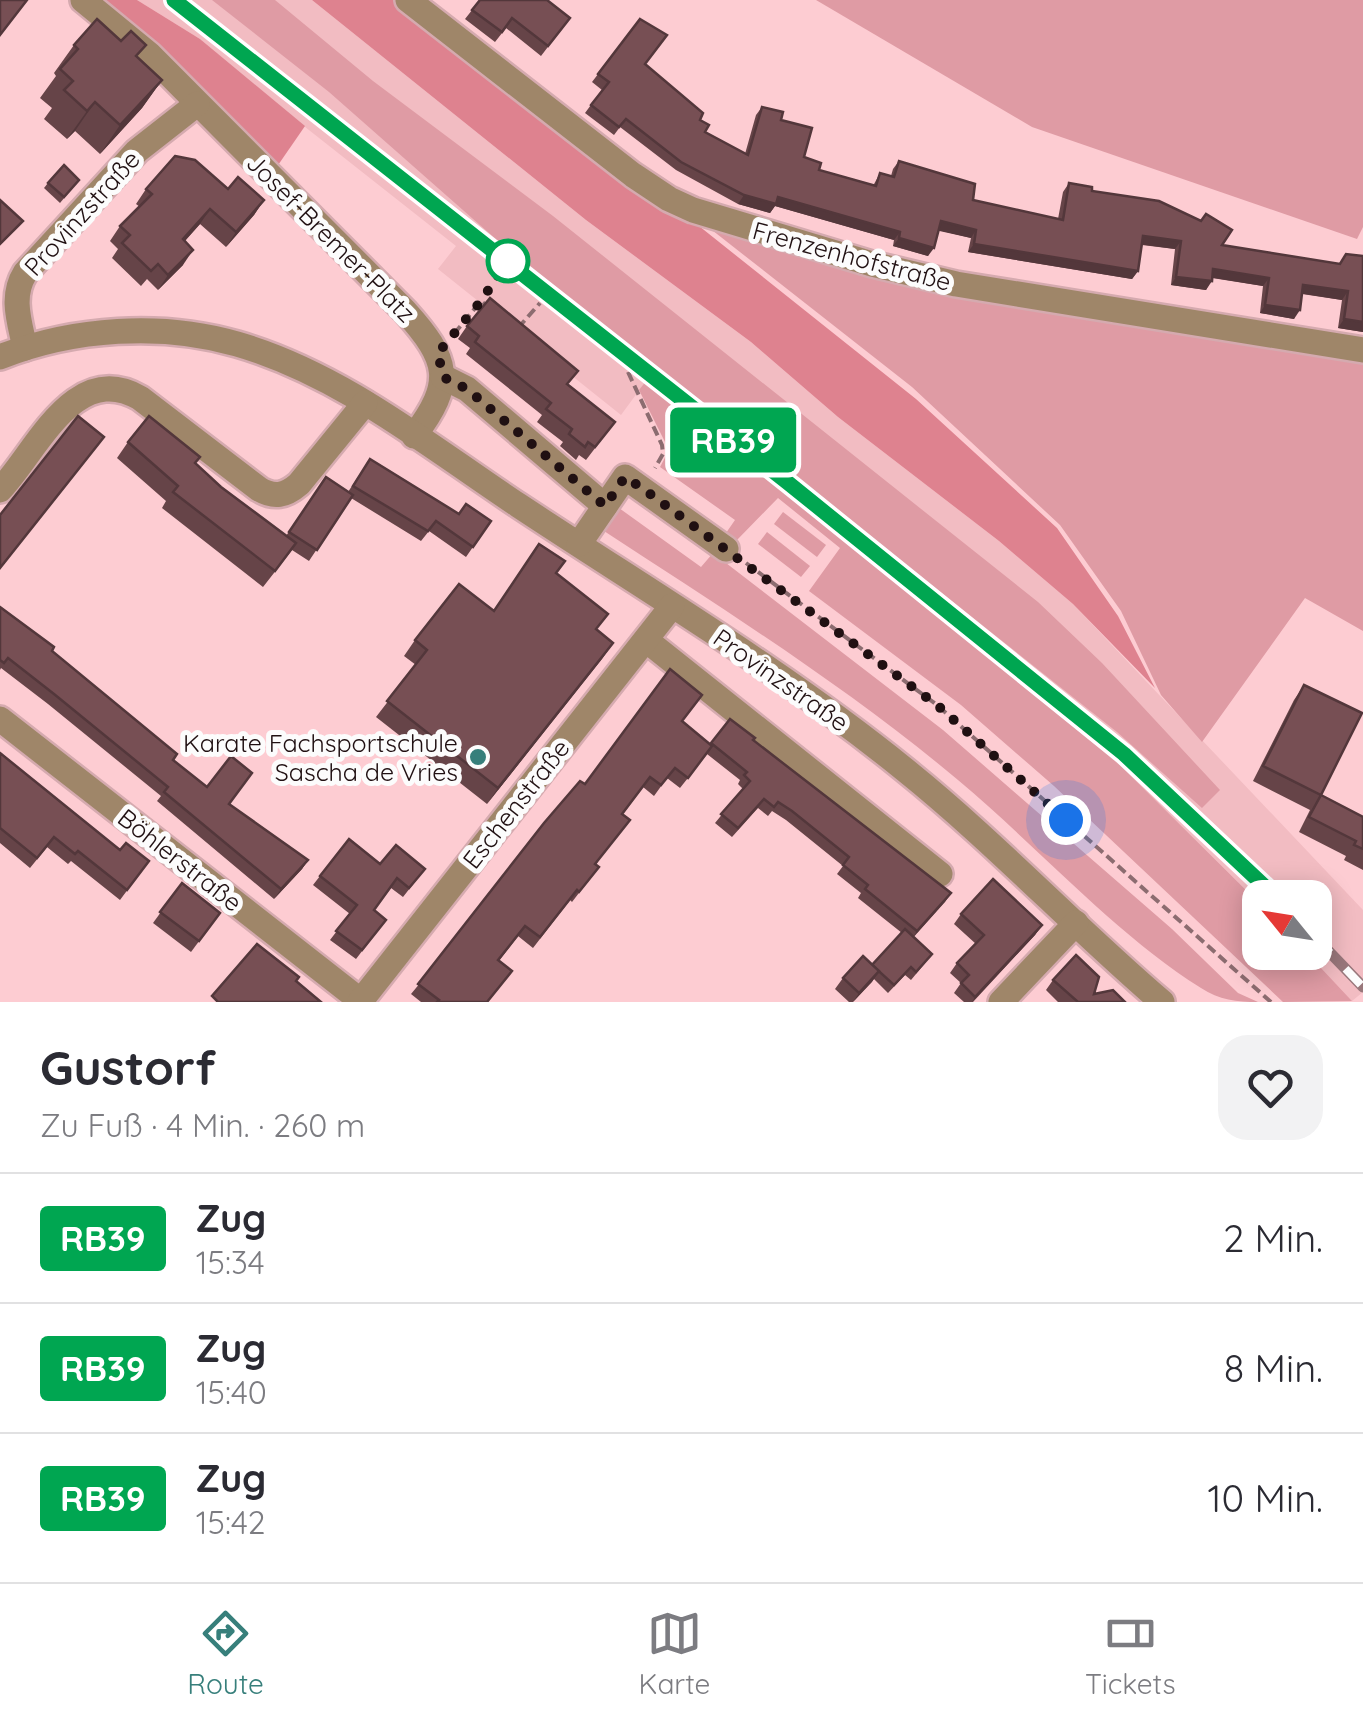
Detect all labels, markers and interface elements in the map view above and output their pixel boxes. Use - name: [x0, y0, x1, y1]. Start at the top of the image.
- street label: Provinzstraße: [17, 144, 146, 282]
- street label: Josef-Bremer-Platz: [240, 147, 422, 329]
- street label: Frenzenhofstraße: [750, 214, 955, 297]
- unlabelled marker: [487, 240, 529, 282]
- line badge: RB39: [663, 408, 803, 472]
- text: RB39: [690, 418, 776, 462]
- street label: Provinzstraße: [708, 622, 855, 738]
- place label: Karate Fachsportschule Sascha de Vries: [183, 727, 458, 787]
- street label: Eschenstraße: [455, 733, 576, 875]
- marker: Karate Fachsportschule Sascha de Vries: [467, 746, 489, 768]
- your location: [1041, 795, 1091, 845]
- street label: Böhlerstraße: [112, 802, 248, 918]
- north arrow: [1242, 880, 1332, 970]
- map controls: [1242, 880, 1332, 970]
- button: heart: [1218, 1035, 1323, 1140]
- text: Gustorf: [40, 1037, 216, 1097]
- text: Zu Fuß · 4 Min. · 260 m: [40, 1105, 365, 1145]
- text: Zug: [196, 1194, 266, 1242]
- text: 2 Min.: [1223, 1214, 1323, 1262]
- text: RB39: [60, 1216, 146, 1260]
- text: 15:34: [196, 1242, 265, 1282]
- text: Zug: [196, 1324, 266, 1372]
- text: 8 Min.: [1224, 1344, 1323, 1392]
- text: RB39: [60, 1346, 146, 1390]
- text: 15:40: [196, 1372, 267, 1412]
- text: Zug: [196, 1454, 266, 1502]
- text: 10 Min.: [1208, 1474, 1323, 1522]
- text: RB39: [60, 1476, 146, 1520]
- text: 15:42: [196, 1502, 266, 1542]
- tab: Route: [187, 1606, 264, 1701]
- tab: Karte: [639, 1606, 710, 1701]
- tab: Tickets: [1085, 1606, 1176, 1701]

